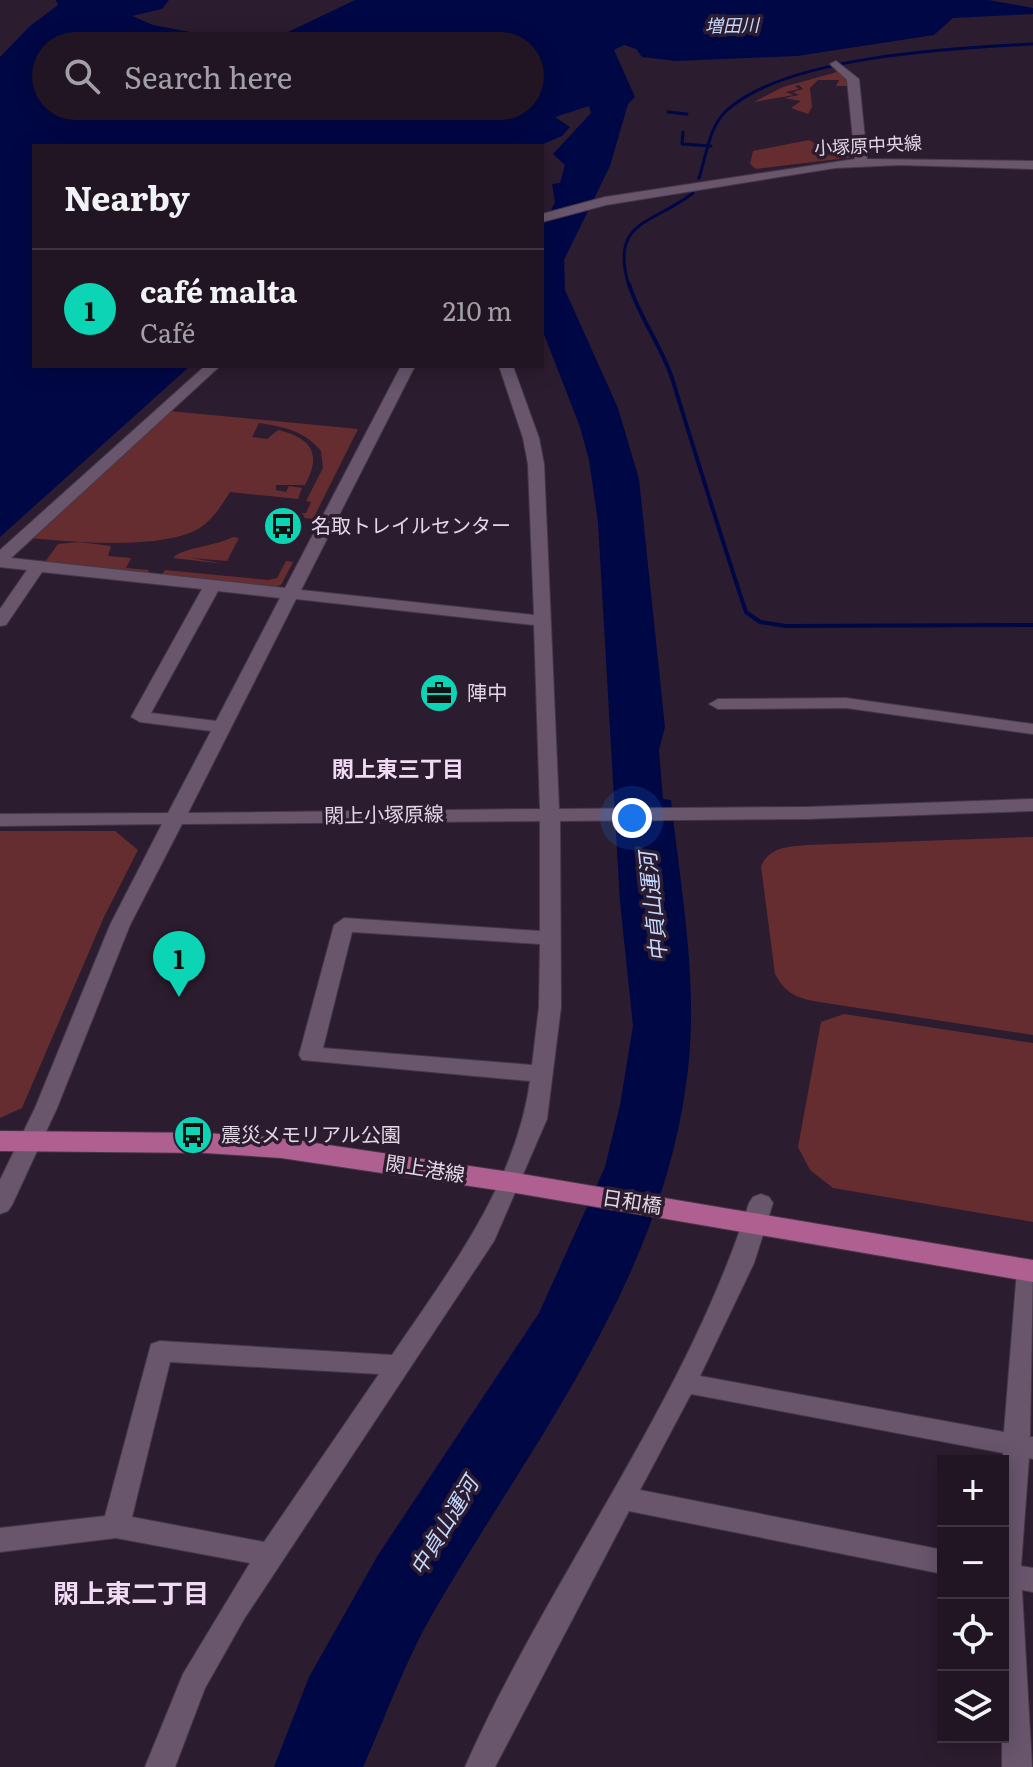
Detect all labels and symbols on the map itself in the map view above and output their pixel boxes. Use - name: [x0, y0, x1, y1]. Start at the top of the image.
- water label: 増田川: [705, 10, 761, 38]
- street label: 小塚原中央線: [813, 128, 923, 161]
- bus stop icon: 名取トレイルセンター: [262, 505, 304, 547]
- place label: 名取トレイルセンター: [311, 509, 511, 539]
- office icon: 陣中: [418, 672, 460, 714]
- place label: 陣中: [467, 676, 507, 706]
- district label: 閖上東三丁目: [332, 751, 464, 784]
- street label: 閖上小塚原線: [324, 797, 444, 829]
- your location: [612, 798, 652, 838]
- water label: 中貞山運河: [629, 847, 674, 964]
- pin: 1: [153, 931, 205, 997]
- bus stop icon: 震災メモリアル公園: [172, 1114, 214, 1156]
- place label: 震災メモリアル公園: [221, 1118, 401, 1148]
- street label: 閖上港線: [383, 1146, 467, 1188]
- street label: 日和橋: [600, 1181, 664, 1220]
- water label: 中貞山運河: [400, 1466, 487, 1581]
- district label: 閖上東二丁目: [53, 1572, 209, 1611]

